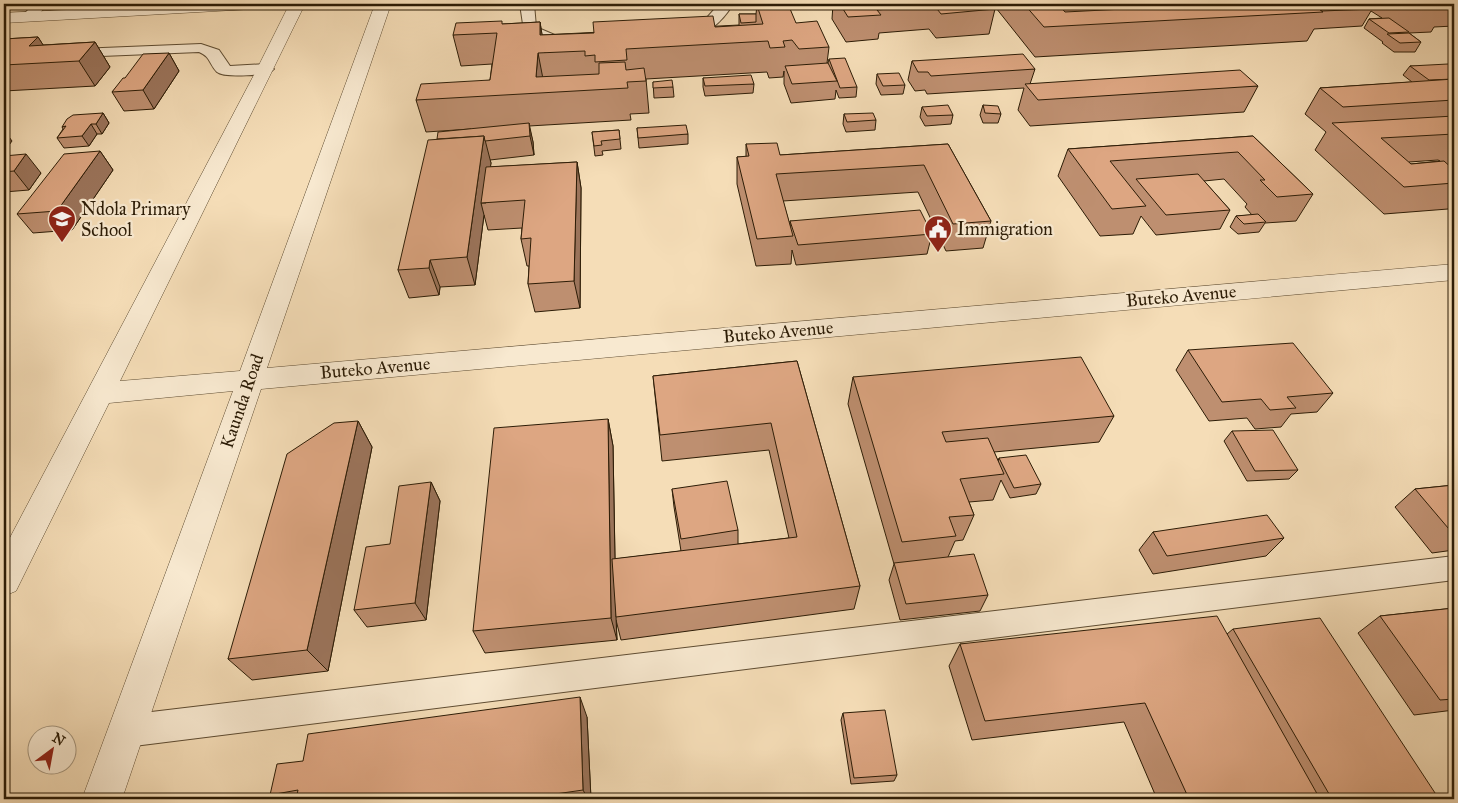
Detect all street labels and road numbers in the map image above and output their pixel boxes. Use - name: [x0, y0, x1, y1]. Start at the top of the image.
- street label: Buteko Avenue: [1125, 280, 1237, 312]
- street label: Buteko Avenue: [722, 316, 834, 348]
- street label: Kaunda Road: [216, 351, 268, 451]
- street label: Buteko Avenue: [319, 352, 431, 384]

